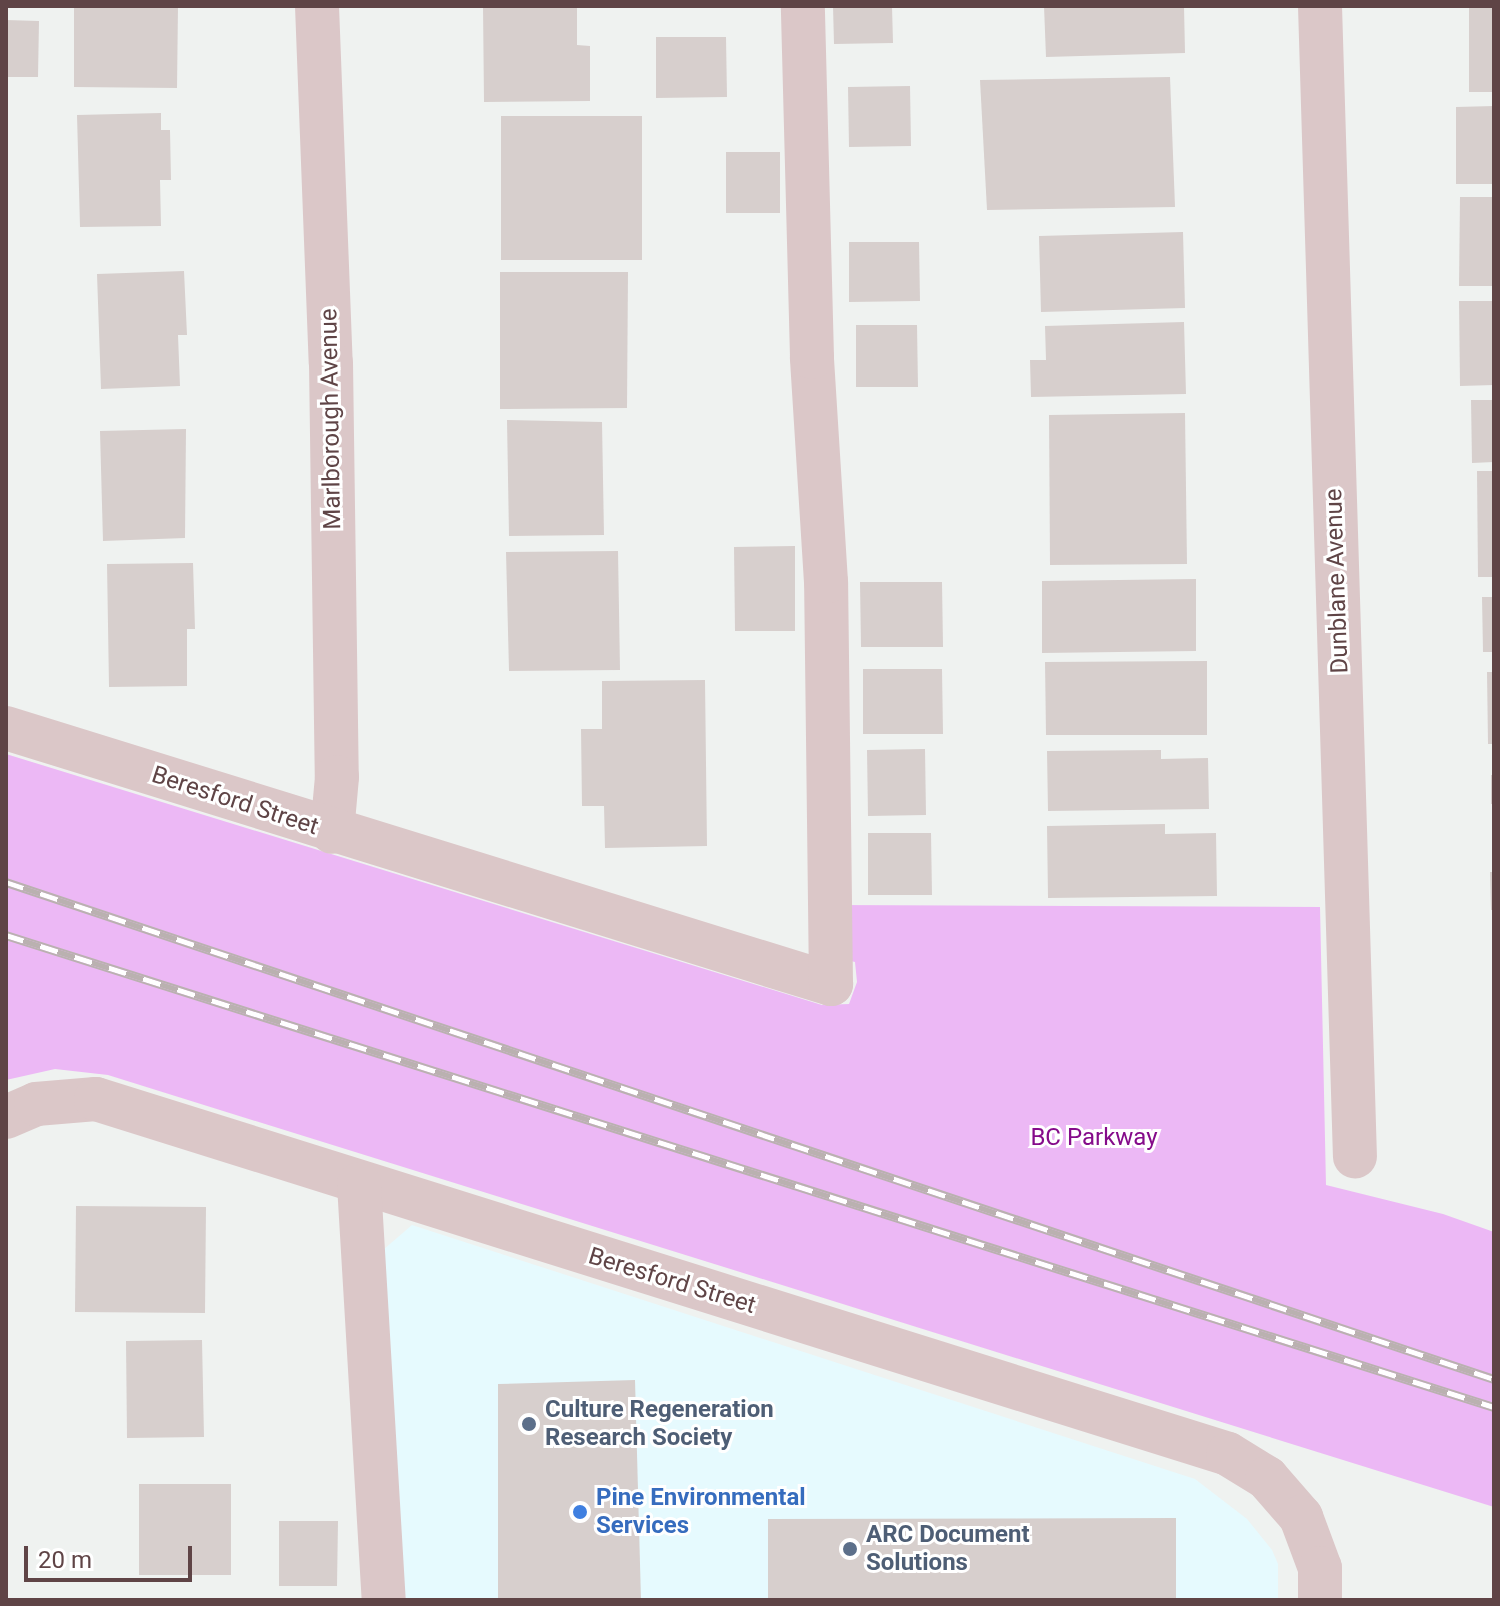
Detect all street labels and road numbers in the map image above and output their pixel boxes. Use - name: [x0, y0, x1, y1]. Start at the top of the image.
- street label: Marlborough Avenue: [315, 308, 347, 530]
- street label: Dunblane Avenue: [1319, 488, 1355, 674]
- street label: Beresford Street: [148, 761, 322, 841]
- street label: Beresford Street: [585, 1242, 759, 1320]

